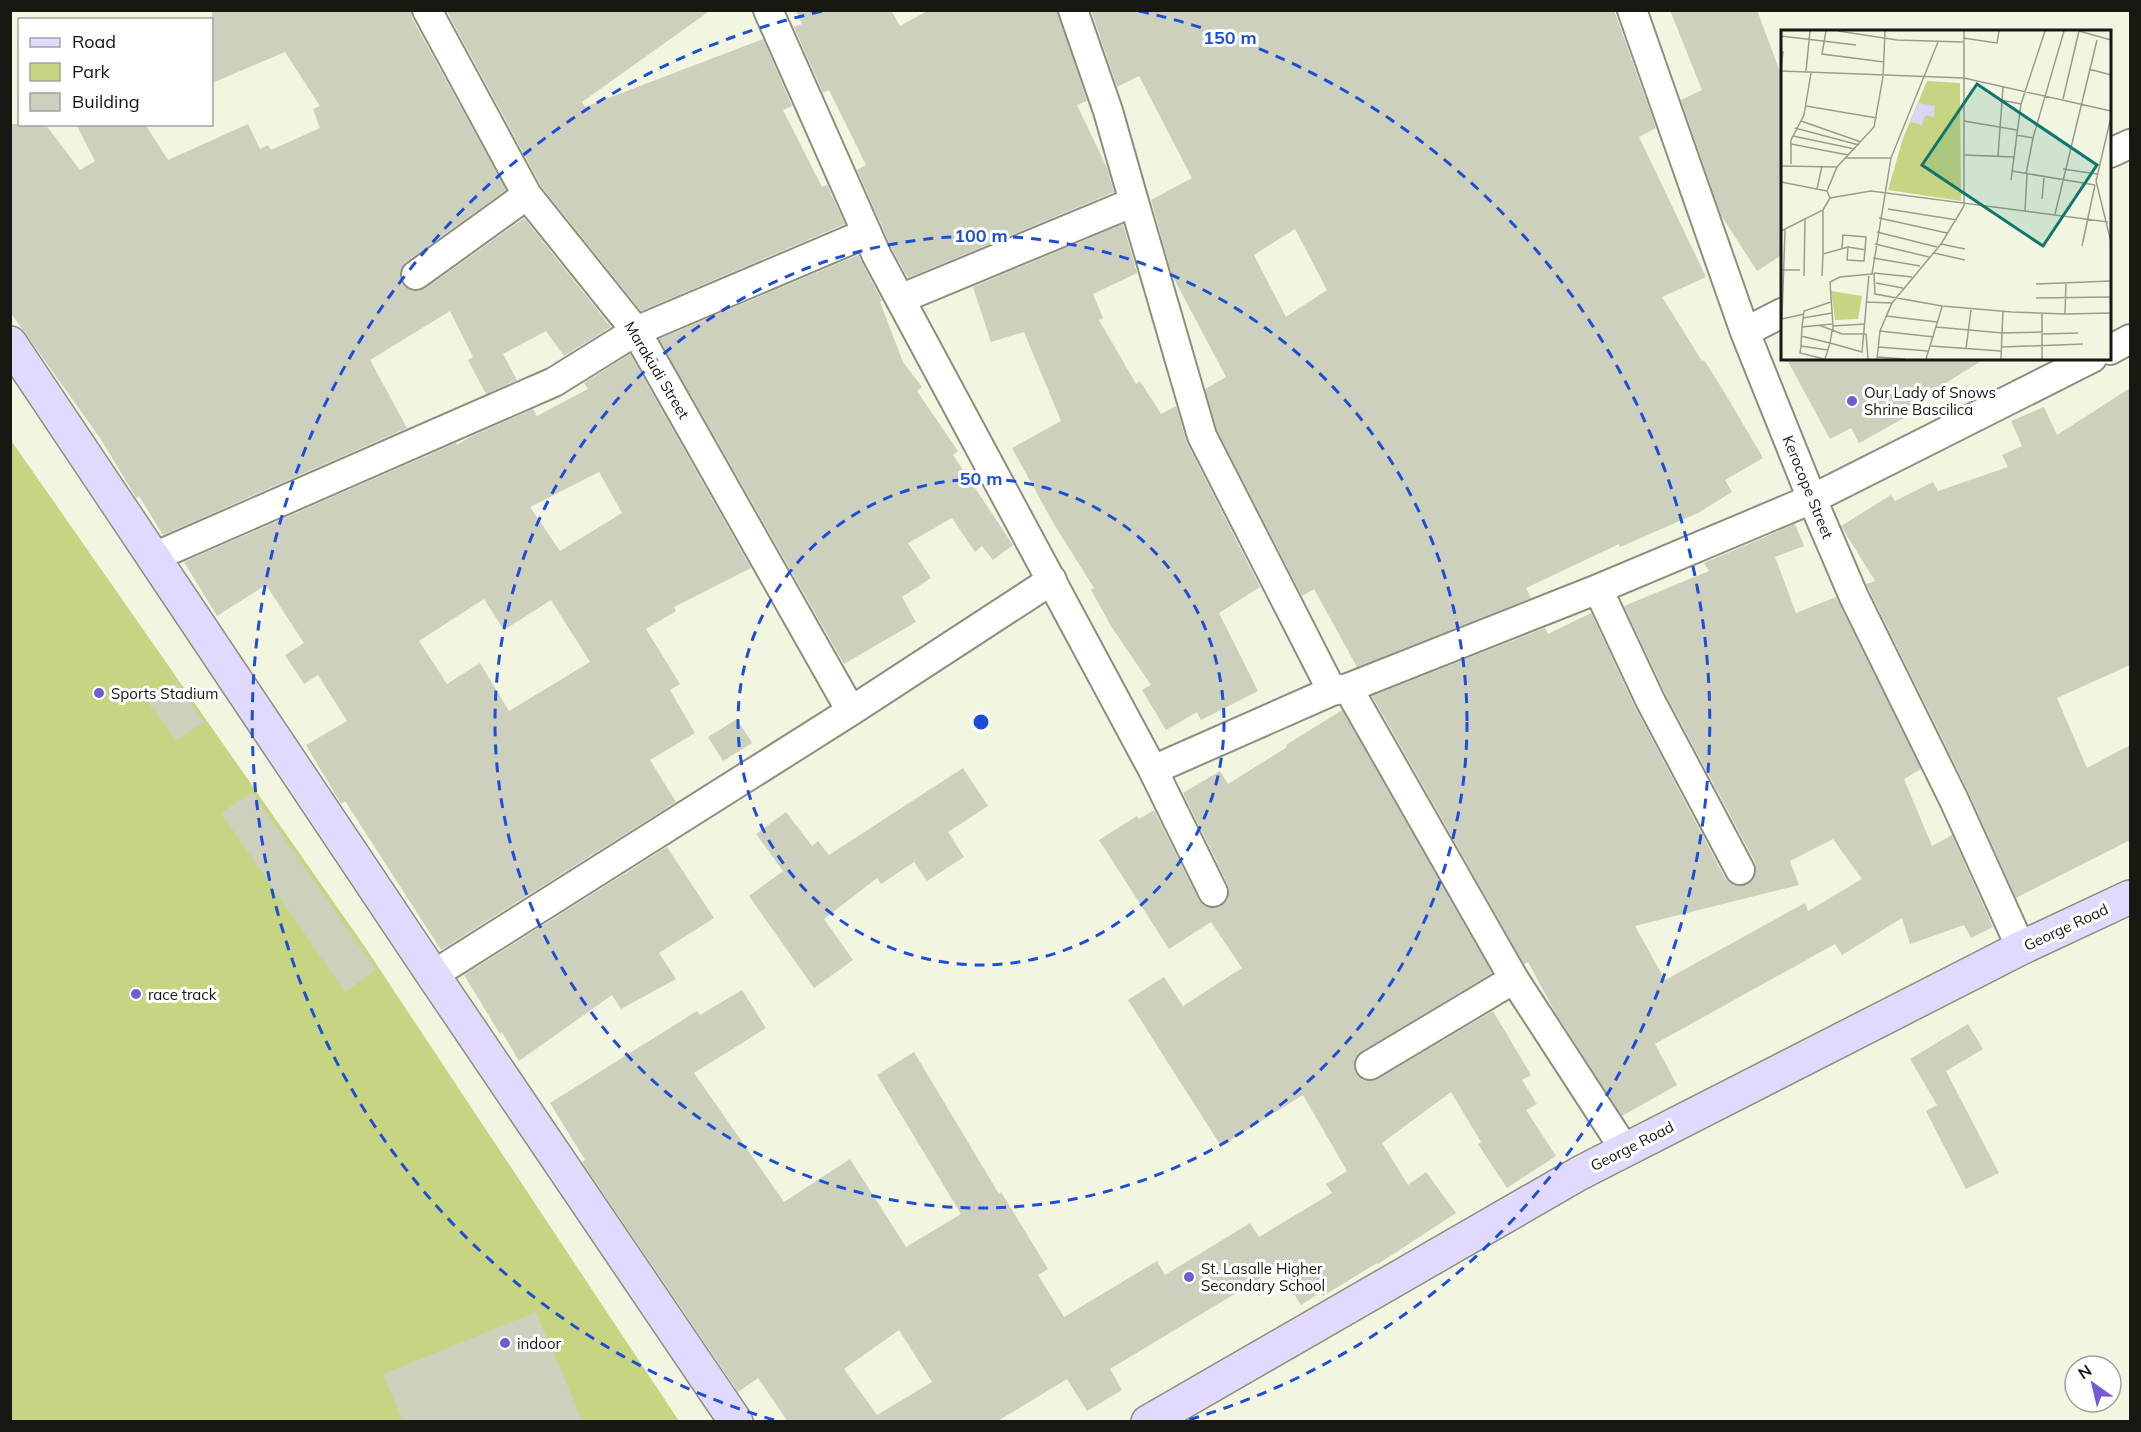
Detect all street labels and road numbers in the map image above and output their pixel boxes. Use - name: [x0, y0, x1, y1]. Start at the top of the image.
- street label: Marakudi Street: [620, 318, 694, 422]
- street label: Kerocope Street: [1779, 433, 1837, 541]
- street label: George Road: [2021, 899, 2111, 955]
- street label: George Road: [1587, 1117, 1677, 1175]

